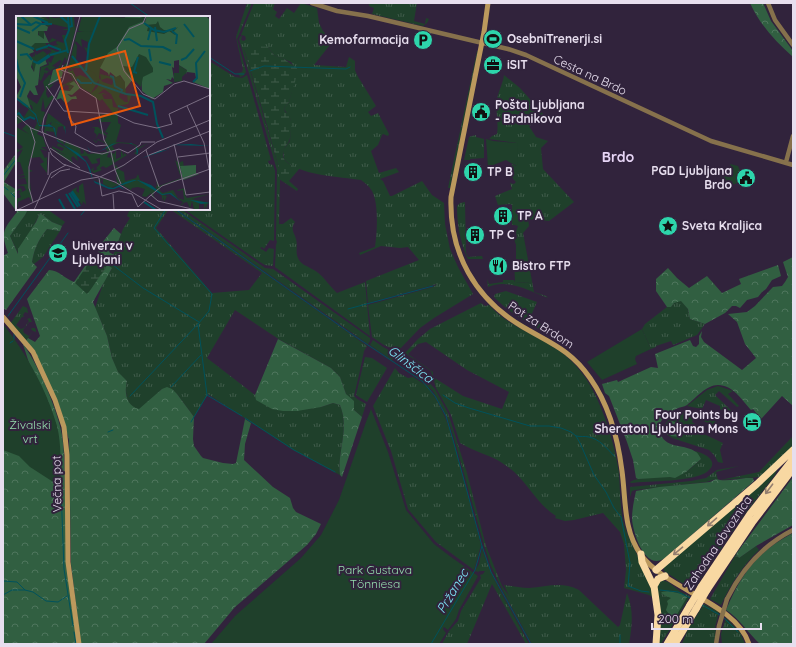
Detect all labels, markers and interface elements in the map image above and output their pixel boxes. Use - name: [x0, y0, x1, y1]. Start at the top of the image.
- inset map: [16, 16, 210, 210]
- sports icon: OsebniTrenerji.si: [482, 28, 504, 50]
- parking icon: Kemofarmacija: [412, 29, 434, 51]
- place label: OsebniTrenerji.si: [507, 31, 602, 46]
- place label: Kemofarmacija: [319, 32, 409, 47]
- street label: Cesta na Brdo: [551, 51, 629, 98]
- office icon: iSIT: [482, 54, 504, 76]
- place label: iSIT: [507, 57, 528, 72]
- place label: Pošta Ljubljana - Brdnikova: [495, 97, 584, 126]
- public building icon: Pošta Ljubljana - Brdnikova: [470, 101, 492, 123]
- district label: Brdo: [602, 148, 634, 166]
- building icon: TP B: [462, 161, 484, 183]
- place label: PGD Ljubljana Brdo: [651, 163, 732, 192]
- place label: TP B: [487, 164, 513, 179]
- public building icon: PGD Ljubljana Brdo: [735, 167, 757, 189]
- building icon: TP A: [492, 205, 514, 227]
- place label: TP A: [517, 208, 543, 223]
- place icon: Sveta Kraljica: [657, 215, 679, 237]
- place label: Sveta Kraljica: [682, 218, 762, 233]
- building icon: TP C: [464, 224, 486, 246]
- place label: TP C: [489, 227, 515, 242]
- place label: Univerza v Ljubljani: [72, 238, 133, 267]
- school or university icon: Univerza v Ljubljani: [47, 242, 69, 264]
- restaurant icon: Bistro FTP: [487, 255, 509, 277]
- place label: Bistro FTP: [512, 258, 571, 273]
- street label: Pot za Brdom: [506, 298, 577, 351]
- water label: Glinščica: [385, 342, 438, 387]
- place label: Four Points by Sheraton Ljubljana Mons: [594, 407, 738, 436]
- hotel icon: Four Points by Sheraton Ljubljana Mons: [741, 411, 763, 433]
- park label: Živalski vrt: [9, 417, 51, 446]
- street label: Večna pot: [49, 455, 64, 513]
- one-way arrow: [764, 483, 773, 494]
- street label: Zahodna obvoznica: [680, 493, 755, 593]
- one-way arrow: [706, 518, 717, 527]
- one-way arrow: [672, 547, 683, 556]
- park label: Park Gustava Tönniesa: [338, 562, 412, 591]
- water label: Pržanec: [433, 565, 472, 616]
- scale bar: [652, 605, 761, 631]
- text: 200 m: [658, 611, 693, 626]

